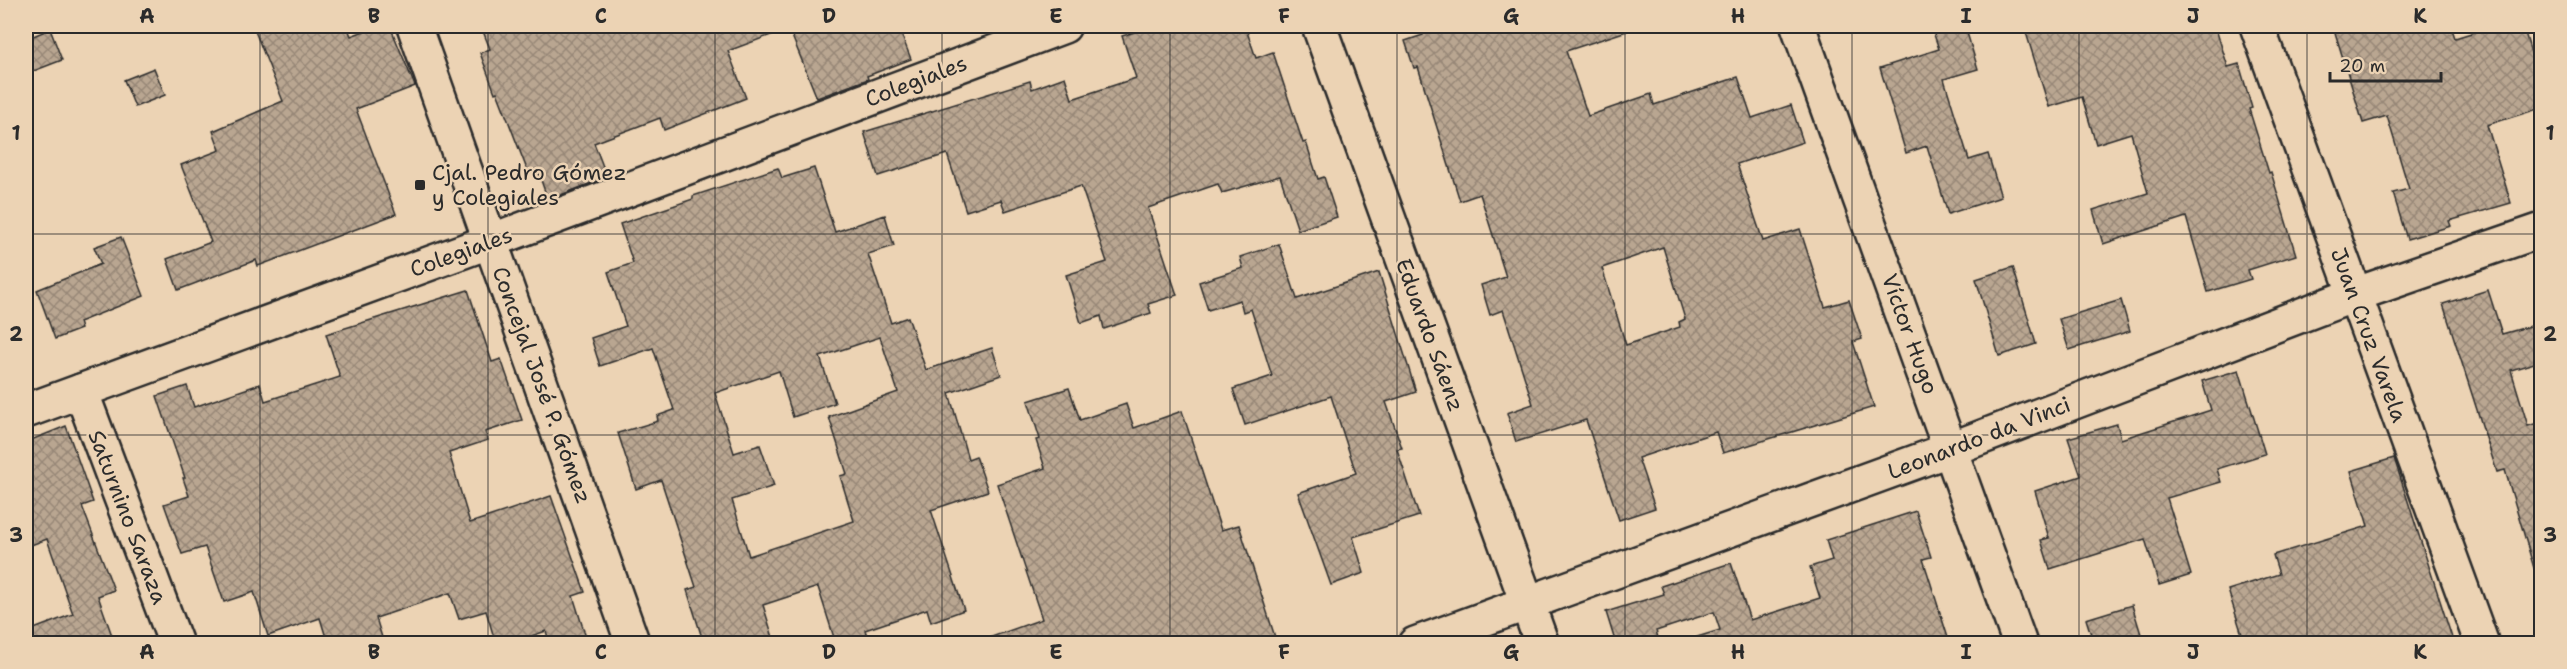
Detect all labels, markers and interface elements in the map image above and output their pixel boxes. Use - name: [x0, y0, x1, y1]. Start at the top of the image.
- text: A: [139, 3, 155, 29]
- text: B: [368, 3, 380, 29]
- text: C: [595, 3, 607, 29]
- text: D: [822, 3, 836, 29]
- text: E: [1049, 3, 1063, 29]
- text: F: [1278, 3, 1290, 29]
- text: G: [1503, 3, 1519, 29]
- text: H: [1731, 3, 1745, 29]
- text: I: [1960, 3, 1972, 29]
- text: J: [2187, 3, 2200, 29]
- text: K: [2413, 3, 2427, 29]
- scale bar: [2330, 45, 2441, 83]
- street label: Colegiales: [861, 48, 971, 114]
- text: 20 m: [2339, 54, 2385, 78]
- text: 1: [11, 120, 21, 146]
- text: 1: [2545, 120, 2555, 146]
- place label: Cjal. Pedro Gómez y Colegiales: [432, 158, 627, 212]
- marker: Cjal. Pedro Gómez y Colegiales: [413, 178, 427, 192]
- street label: Colegiales: [406, 220, 516, 284]
- street label: Juan Cruz Varela: [2324, 244, 2414, 426]
- street label: Eduardo Sáenz: [1389, 255, 1471, 415]
- street label: Concejal José P. Gómez: [486, 263, 598, 507]
- street label: Víctor Hugo: [1875, 270, 1945, 398]
- text: 2: [9, 321, 23, 347]
- text: 2: [2543, 321, 2557, 347]
- street label: Leonardo da Vinci: [1883, 390, 2075, 486]
- street label: Saturnino Saraza: [81, 426, 175, 608]
- text: 3: [9, 522, 23, 548]
- text: 3: [2543, 522, 2557, 548]
- text: A: [139, 639, 155, 665]
- text: B: [368, 639, 380, 665]
- text: C: [595, 639, 607, 665]
- text: D: [822, 639, 836, 665]
- text: E: [1049, 639, 1063, 665]
- text: F: [1278, 639, 1290, 665]
- text: G: [1503, 639, 1519, 665]
- text: H: [1731, 639, 1745, 665]
- text: I: [1960, 639, 1972, 665]
- text: J: [2187, 639, 2200, 665]
- text: K: [2413, 639, 2427, 665]

